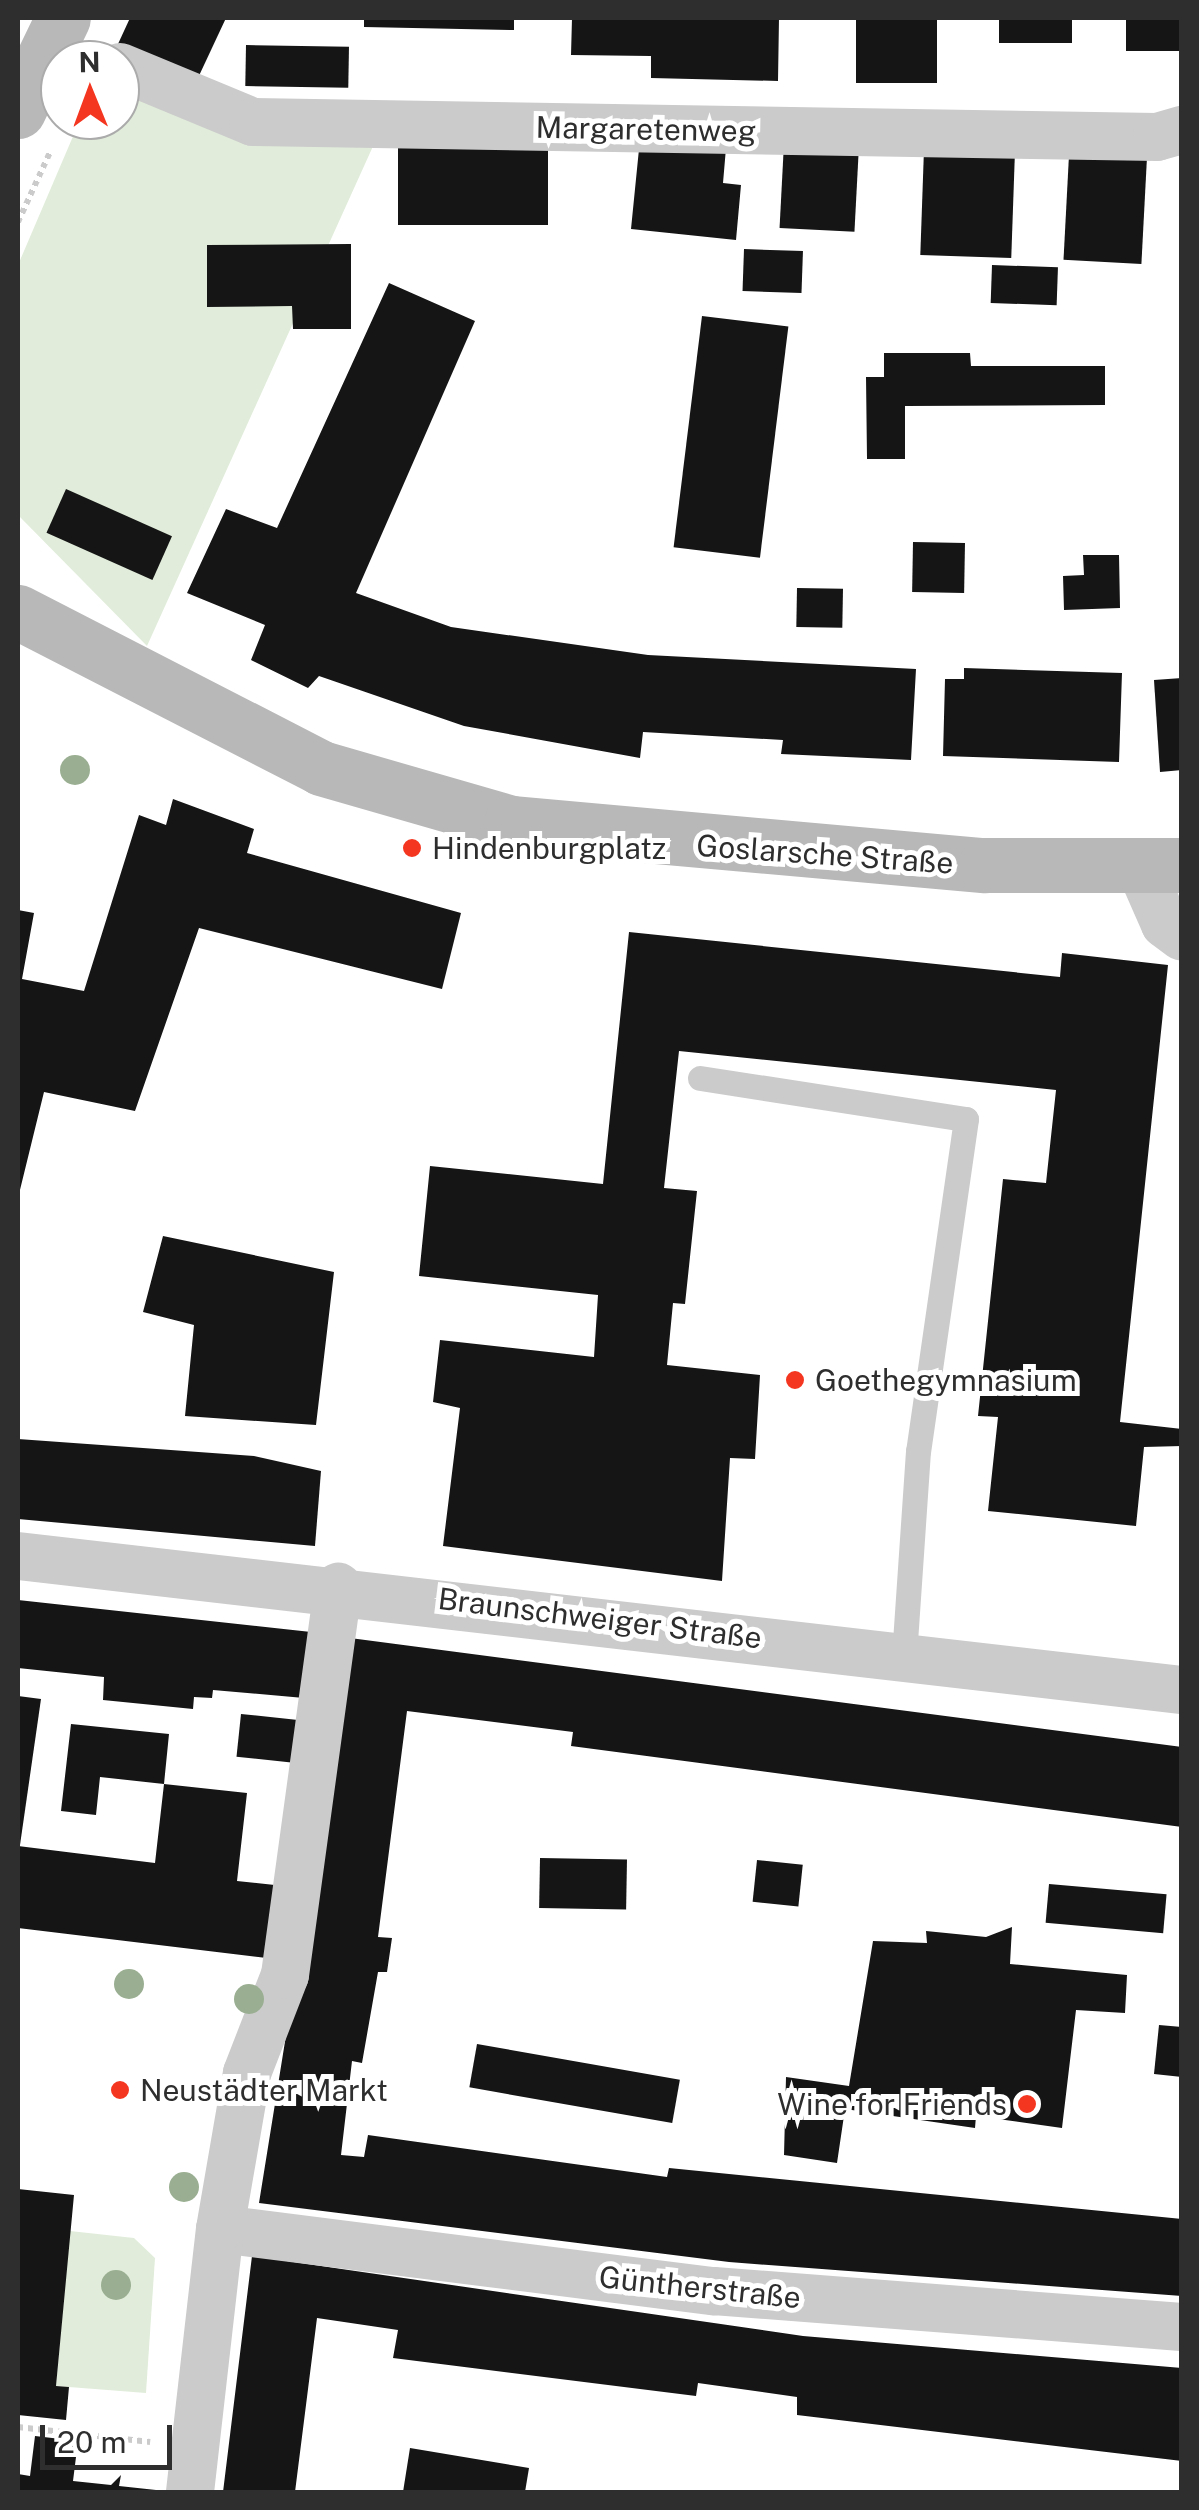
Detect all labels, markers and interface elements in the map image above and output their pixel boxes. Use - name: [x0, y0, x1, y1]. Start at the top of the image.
- north arrow: [40, 40, 140, 140]
- text: N: [78, 45, 101, 78]
- street label: Margaretenweg: [535, 109, 757, 149]
- street label: Goslarsche Straße: [695, 827, 955, 881]
- place label: Hindenburgplatz: [432, 830, 666, 866]
- marker: Hindenburgplatz: [401, 837, 423, 859]
- place label: Goethegymnasium: [815, 1362, 1077, 1398]
- marker: Goethegymnasium: [784, 1369, 806, 1391]
- street label: Braunschweiger Straße: [436, 1580, 764, 1656]
- place label: Neustädter Markt: [140, 2072, 388, 2108]
- marker: Neustädter Markt: [109, 2079, 131, 2101]
- place label: Wine for Friends: [777, 2086, 1007, 2122]
- marker: Wine for Friends: [1016, 2093, 1038, 2115]
- street label: Güntherstraße: [597, 2258, 803, 2316]
- scale bar: [45, 2405, 178, 2467]
- text: 20 m: [57, 2424, 126, 2460]

